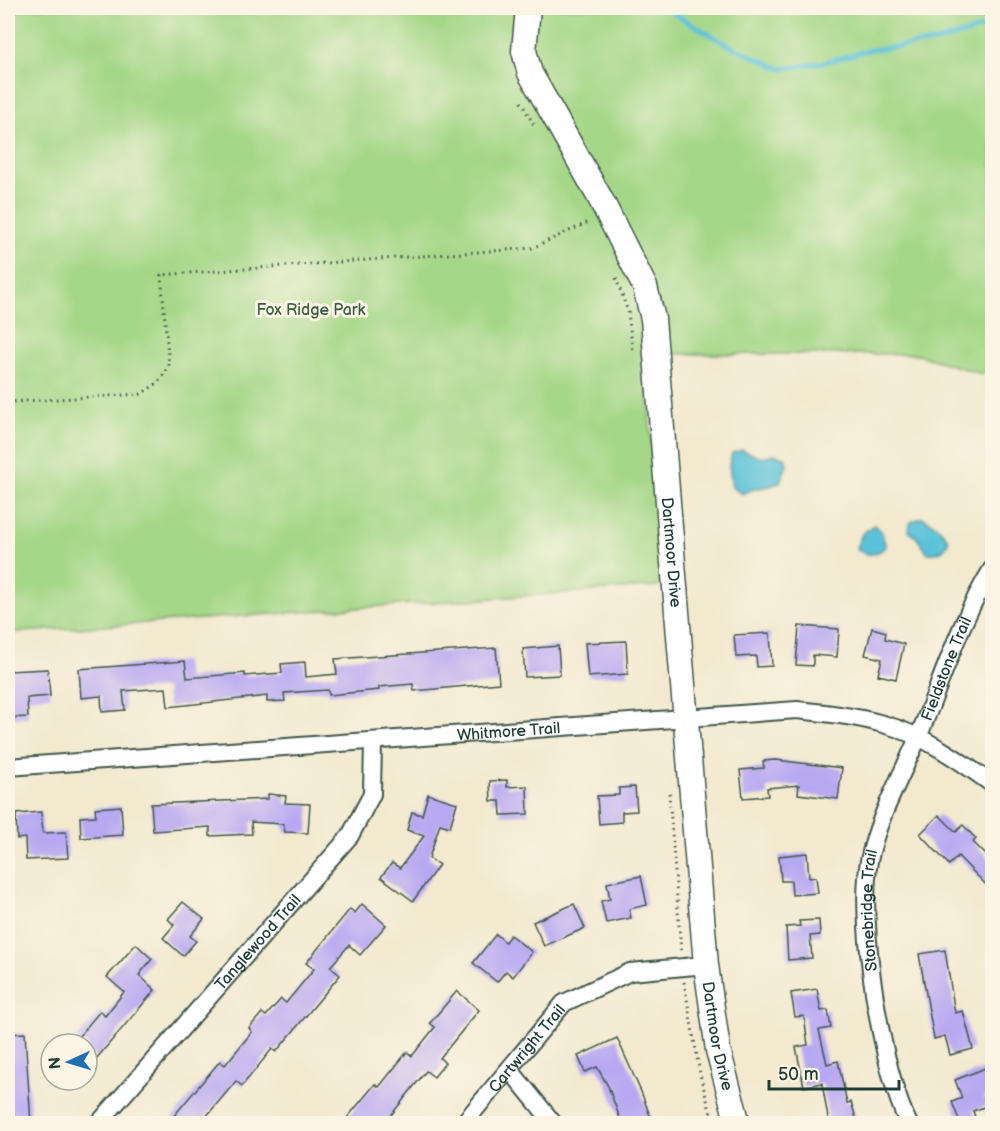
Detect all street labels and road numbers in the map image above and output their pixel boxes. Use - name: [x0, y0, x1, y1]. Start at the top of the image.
- street label: Dartmoor Drive: [657, 496, 685, 609]
- street label: Fieldstone Trail: [918, 614, 976, 724]
- street label: Whitmore Trail: [457, 719, 561, 746]
- street label: Stonebridge Trail: [858, 848, 882, 972]
- street label: Tanglewood Trail: [212, 891, 305, 995]
- street label: Dartmoor Drive: [697, 980, 737, 1093]
- street label: Cartwright Trail: [485, 1001, 570, 1097]

